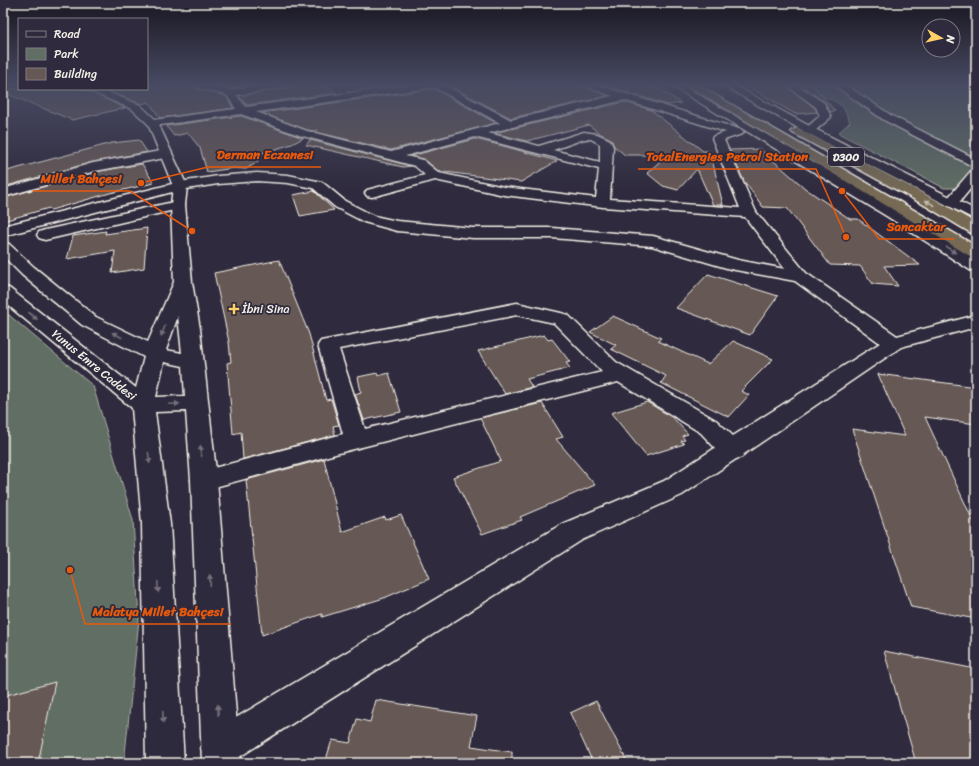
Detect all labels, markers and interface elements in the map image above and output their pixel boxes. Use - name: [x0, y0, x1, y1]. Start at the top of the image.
- legend: [18, 18, 148, 90]
- north arrow: [921, 18, 961, 58]
- text: Road: [54, 23, 81, 45]
- text: N: [940, 33, 960, 45]
- text: Park: [54, 43, 79, 65]
- text: Building: [54, 63, 97, 85]
- callout: Derman Eczanesi: [208, 142, 321, 167]
- text: Derman Eczanesi: [217, 143, 315, 166]
- callout: TotalEnergies Petrol Station: [638, 144, 816, 169]
- text: TotalEnergies Petrol Station: [646, 145, 809, 168]
- road number: D300: [828, 148, 864, 166]
- callout: Millet Bahçesi: [33, 166, 130, 191]
- text: Millet Bahçesi: [39, 167, 123, 190]
- one-way arrow: [925, 199, 936, 206]
- callout: Sancaktar: [879, 214, 954, 239]
- text: Sancaktar: [885, 215, 947, 238]
- one-way arrow: [946, 246, 956, 254]
- place label: İbni Sina: [241, 298, 290, 320]
- marker: İbni Sina: [229, 304, 239, 314]
- one-way arrow: [28, 312, 39, 321]
- street label: Yunus Emre Caddesi: [47, 324, 142, 407]
- one-way arrow: [159, 325, 165, 337]
- one-way arrow: [111, 332, 122, 338]
- one-way arrow: [168, 401, 181, 407]
- one-way arrow: [197, 445, 204, 457]
- one-way arrow: [146, 452, 152, 464]
- one-way arrow: [206, 574, 213, 586]
- one-way arrow: [155, 581, 162, 593]
- callout: Malatya Millet Bahçesi: [85, 599, 231, 624]
- text: Malatya Millet Bahçesi: [92, 600, 225, 623]
- one-way arrow: [214, 704, 221, 716]
- one-way arrow: [160, 711, 167, 723]

